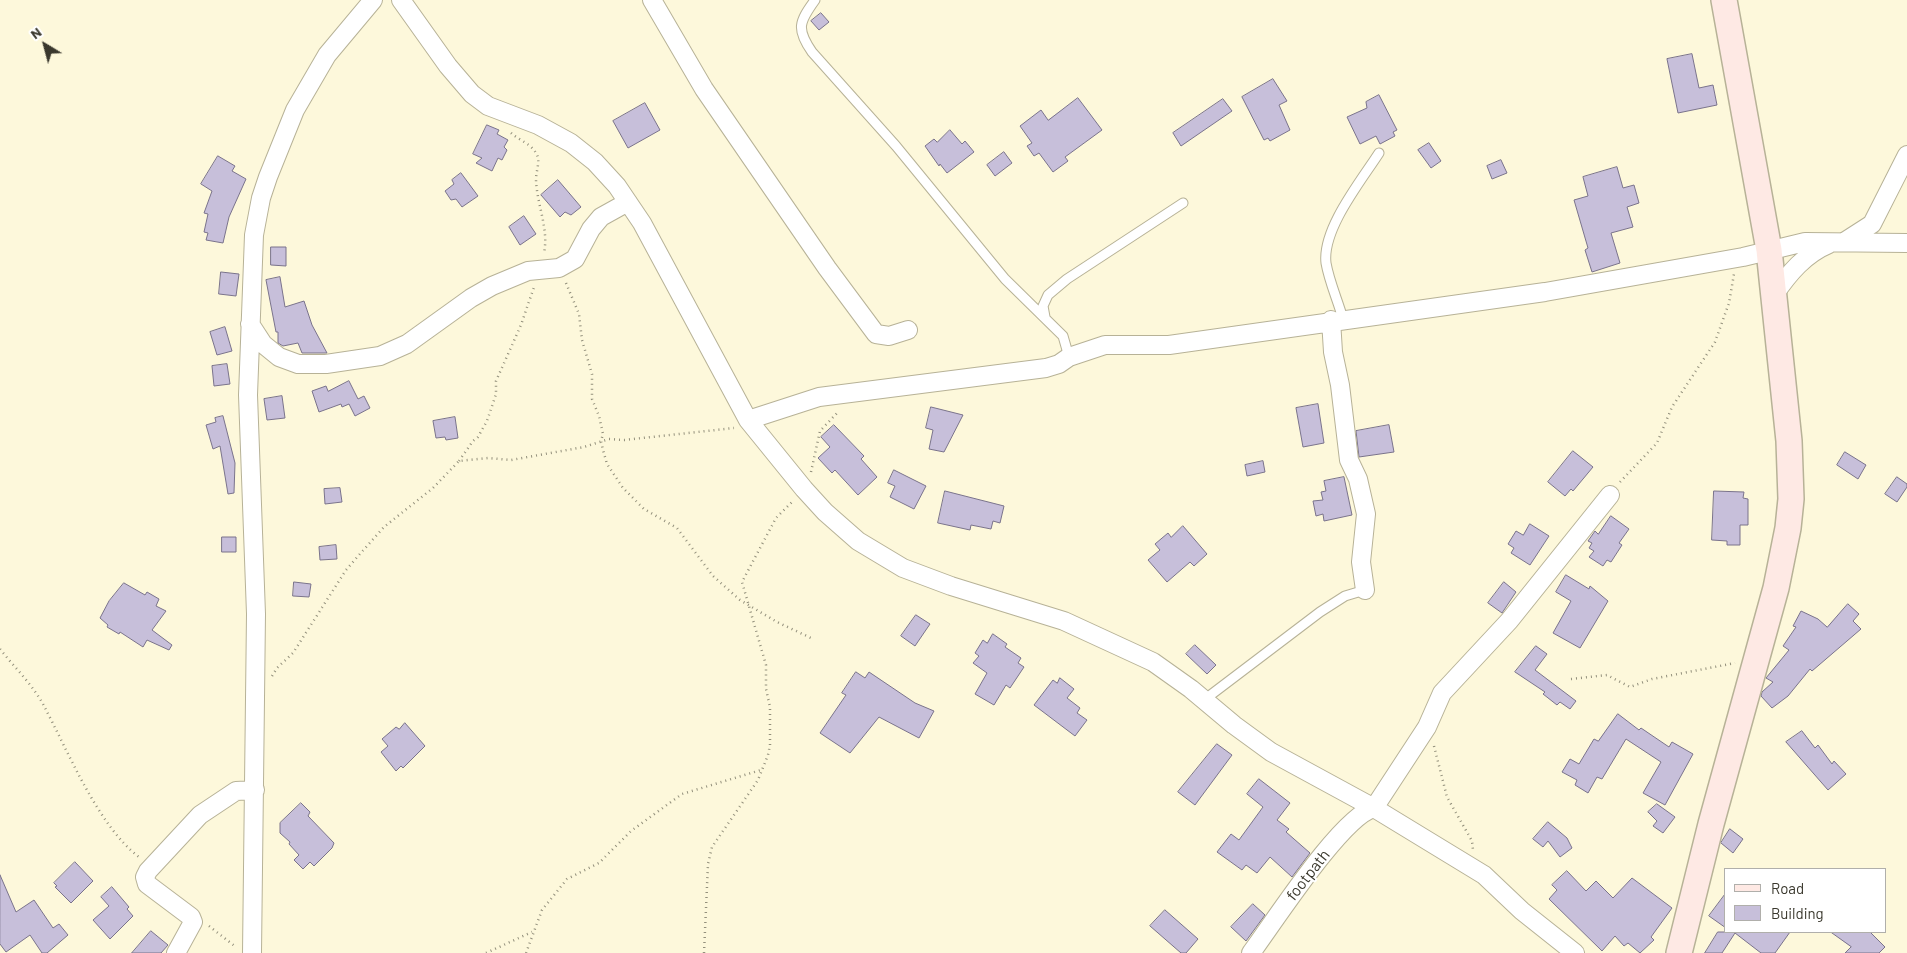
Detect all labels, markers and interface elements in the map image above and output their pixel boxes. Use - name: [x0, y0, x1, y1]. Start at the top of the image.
- north arrow: [20, 20, 70, 70]
- text: N: [27, 23, 45, 42]
- street label: footpath: [1282, 846, 1334, 904]
- legend: [1724, 868, 1887, 933]
- text: Road: [1771, 879, 1804, 897]
- text: Building: [1771, 904, 1824, 922]

